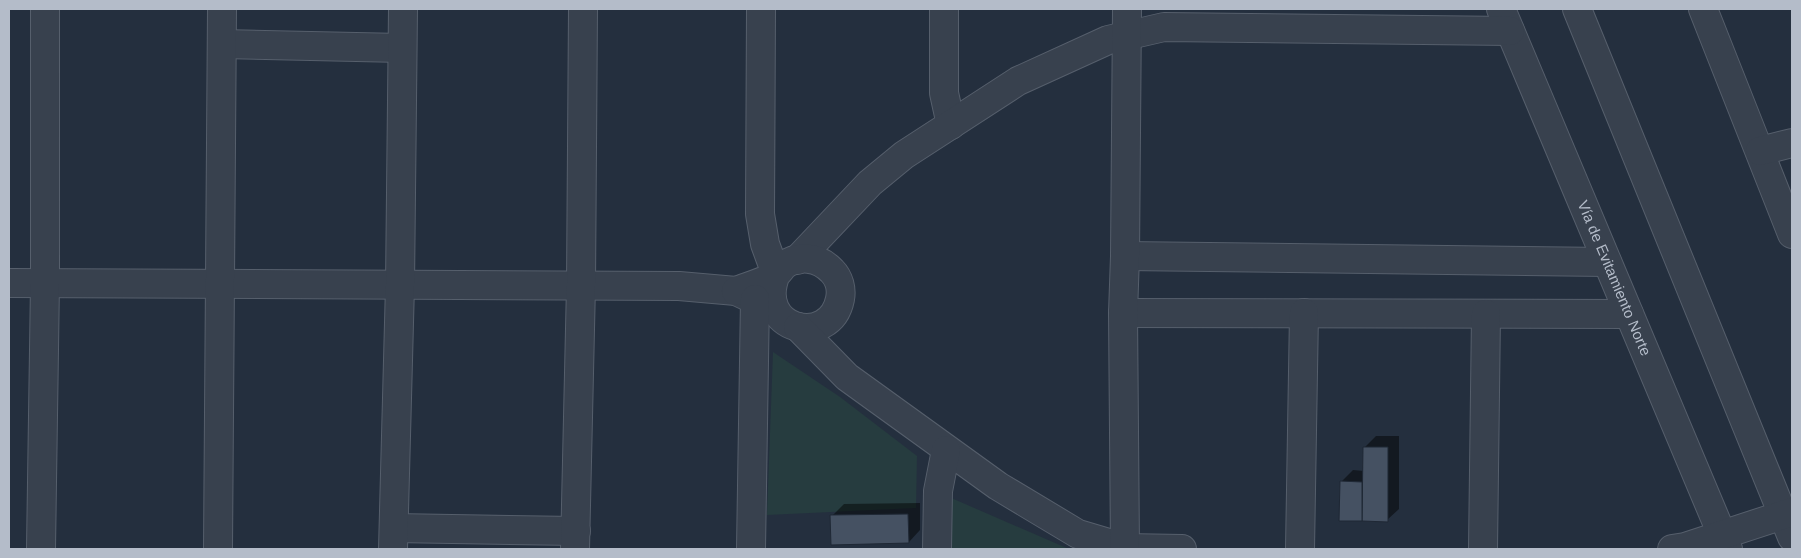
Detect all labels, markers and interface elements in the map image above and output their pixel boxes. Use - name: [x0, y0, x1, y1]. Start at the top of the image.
- street label: Vía de Evitamiento Norte: [1574, 198, 1655, 358]

